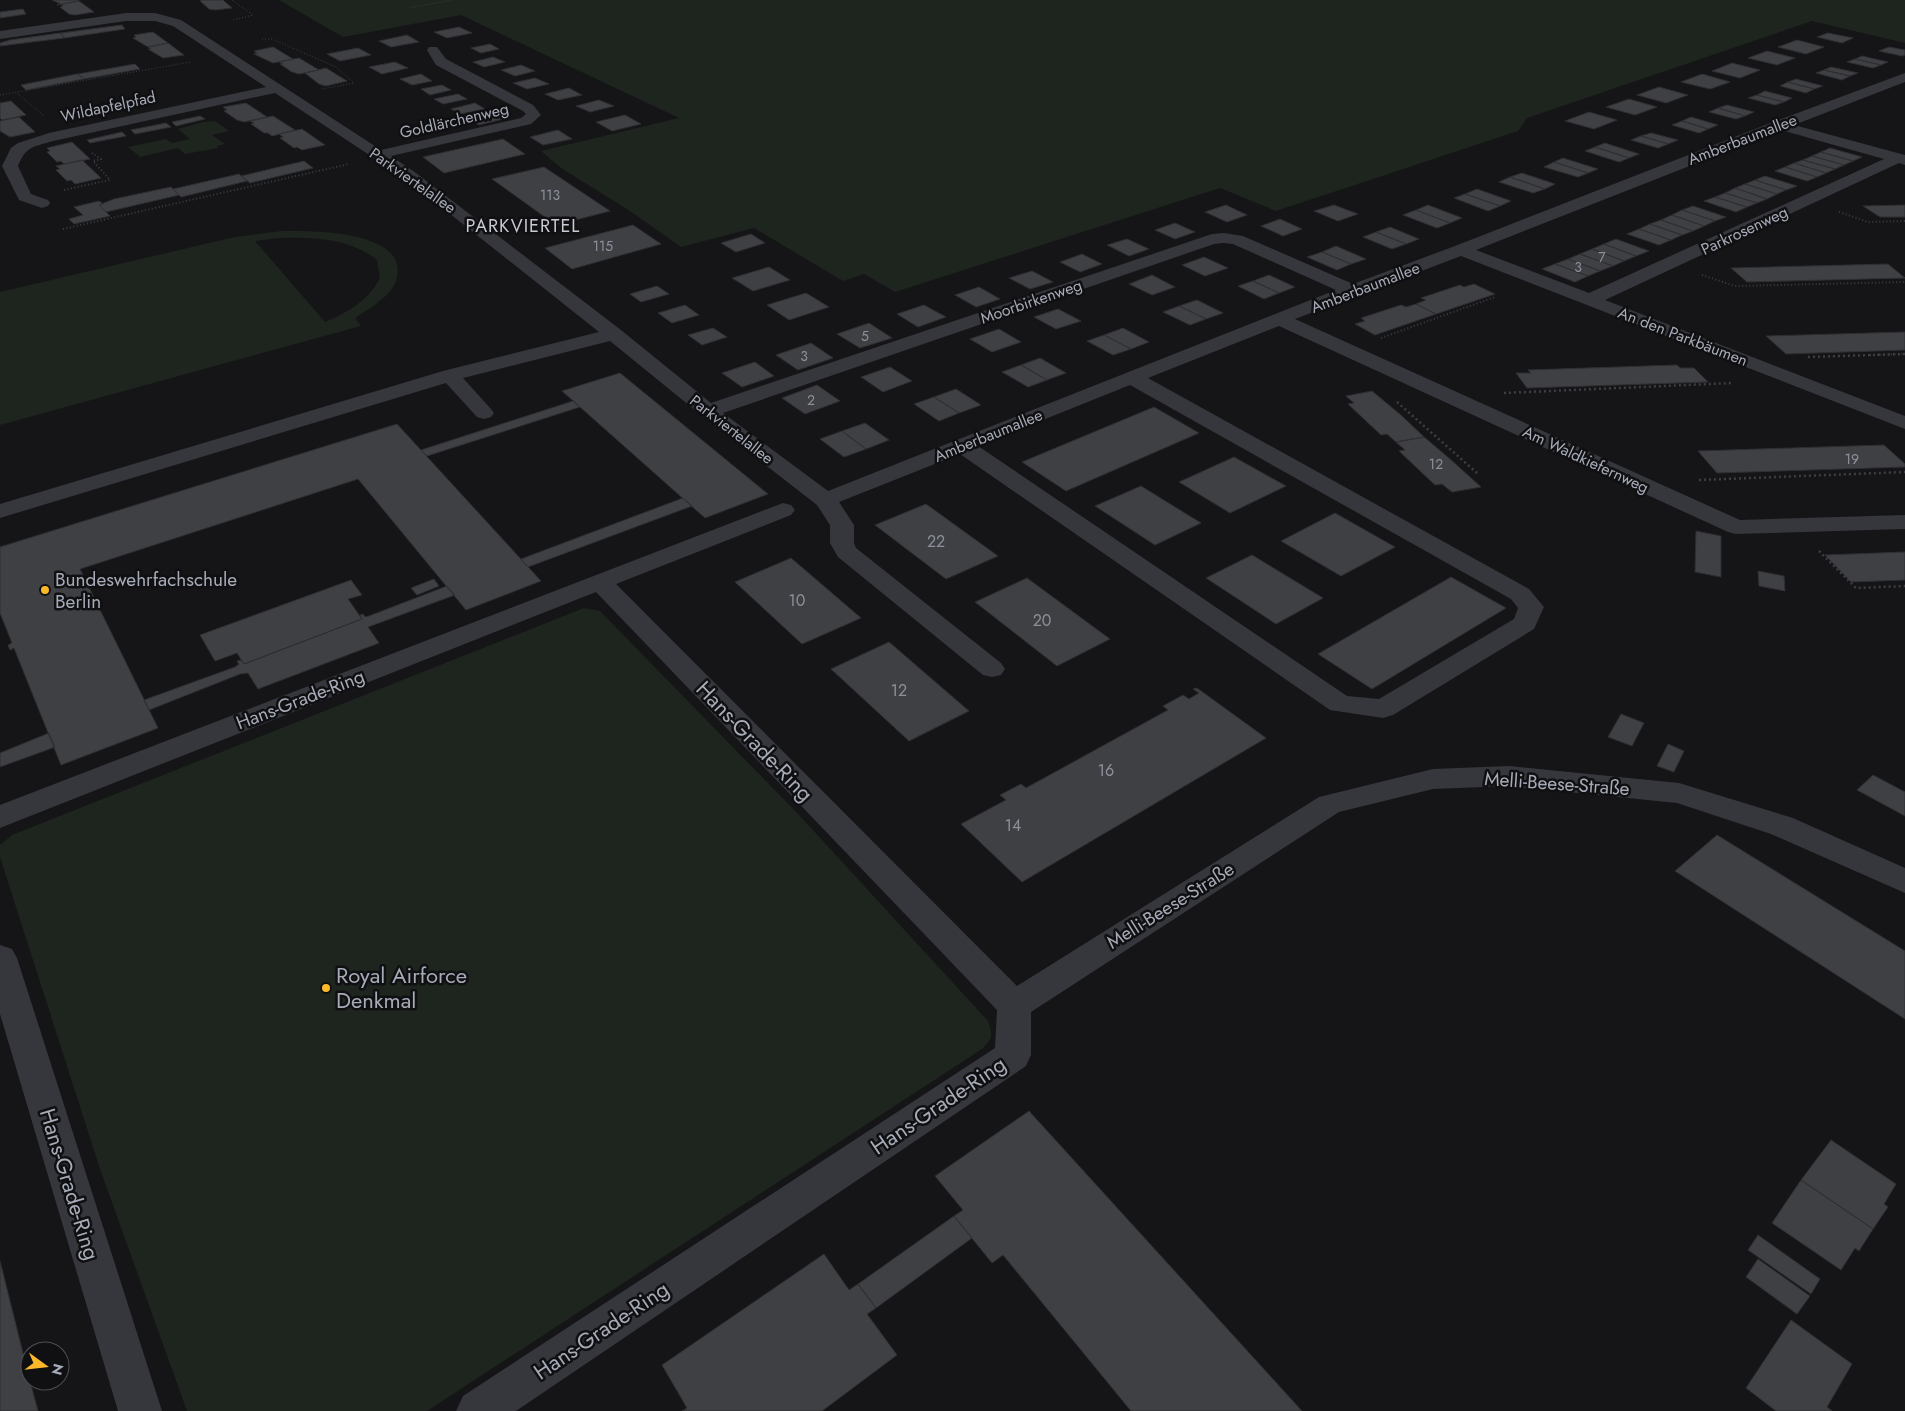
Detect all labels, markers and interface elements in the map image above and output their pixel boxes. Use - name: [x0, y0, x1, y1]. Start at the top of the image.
- street label: Wildapfelpfad: [58, 85, 158, 128]
- street label: Goldlärchenweg: [397, 97, 511, 144]
- street label: Amberbaumallee: [1684, 108, 1800, 171]
- street label: Parkviertelallee: [365, 142, 461, 219]
- house number: 113: [540, 185, 560, 205]
- street label: Parkrosenweg: [1697, 200, 1791, 261]
- district label: PARKVIERTEL: [466, 213, 580, 239]
- house number: 115: [593, 236, 613, 256]
- house number: 7: [1598, 247, 1606, 267]
- street label: Amberbaumallee: [1307, 256, 1423, 319]
- house number: 3: [1574, 257, 1582, 277]
- street label: Moorbirkenweg: [977, 273, 1085, 330]
- street label: An den Parkbäumen: [1615, 301, 1751, 372]
- house number: 5: [861, 326, 869, 346]
- house number: 3: [800, 346, 808, 366]
- street label: Parkviertelallee: [685, 389, 779, 470]
- house number: 2: [807, 390, 815, 410]
- street label: Amberbaumallee: [931, 403, 1046, 468]
- street label: Am Waldkiefernweg: [1519, 420, 1653, 499]
- house number: 19: [1845, 449, 1859, 469]
- house number: 12: [1429, 454, 1443, 474]
- house number: 22: [927, 530, 945, 553]
- place label: Bundeswehrfachschule Berlin: [55, 566, 237, 615]
- marker: Bundeswehrfachschule Berlin: [39, 584, 51, 596]
- house number: 10: [789, 589, 805, 612]
- house number: 20: [1033, 609, 1051, 632]
- street label: Hans-Grade-Ring: [232, 663, 368, 736]
- street label: Hans-Grade-Ring: [689, 673, 821, 809]
- house number: 12: [891, 679, 907, 702]
- house number: 16: [1098, 759, 1114, 782]
- street label: Melli-Beese-Straße: [1483, 765, 1631, 802]
- house number: 14: [1005, 814, 1021, 837]
- street label: Melli-Beese-Straße: [1101, 855, 1239, 955]
- place label: Royal Airforce Denkmal: [336, 959, 467, 1016]
- marker: Royal Airforce Denkmal: [320, 982, 332, 994]
- street label: Hans-Grade-Ring: [864, 1048, 1012, 1162]
- street label: Hans-Grade-Ring: [32, 1104, 108, 1264]
- street label: Hans-Grade-Ring: [527, 1273, 675, 1387]
- north arrow: [20, 1341, 70, 1391]
- text: N: [46, 1361, 69, 1377]

